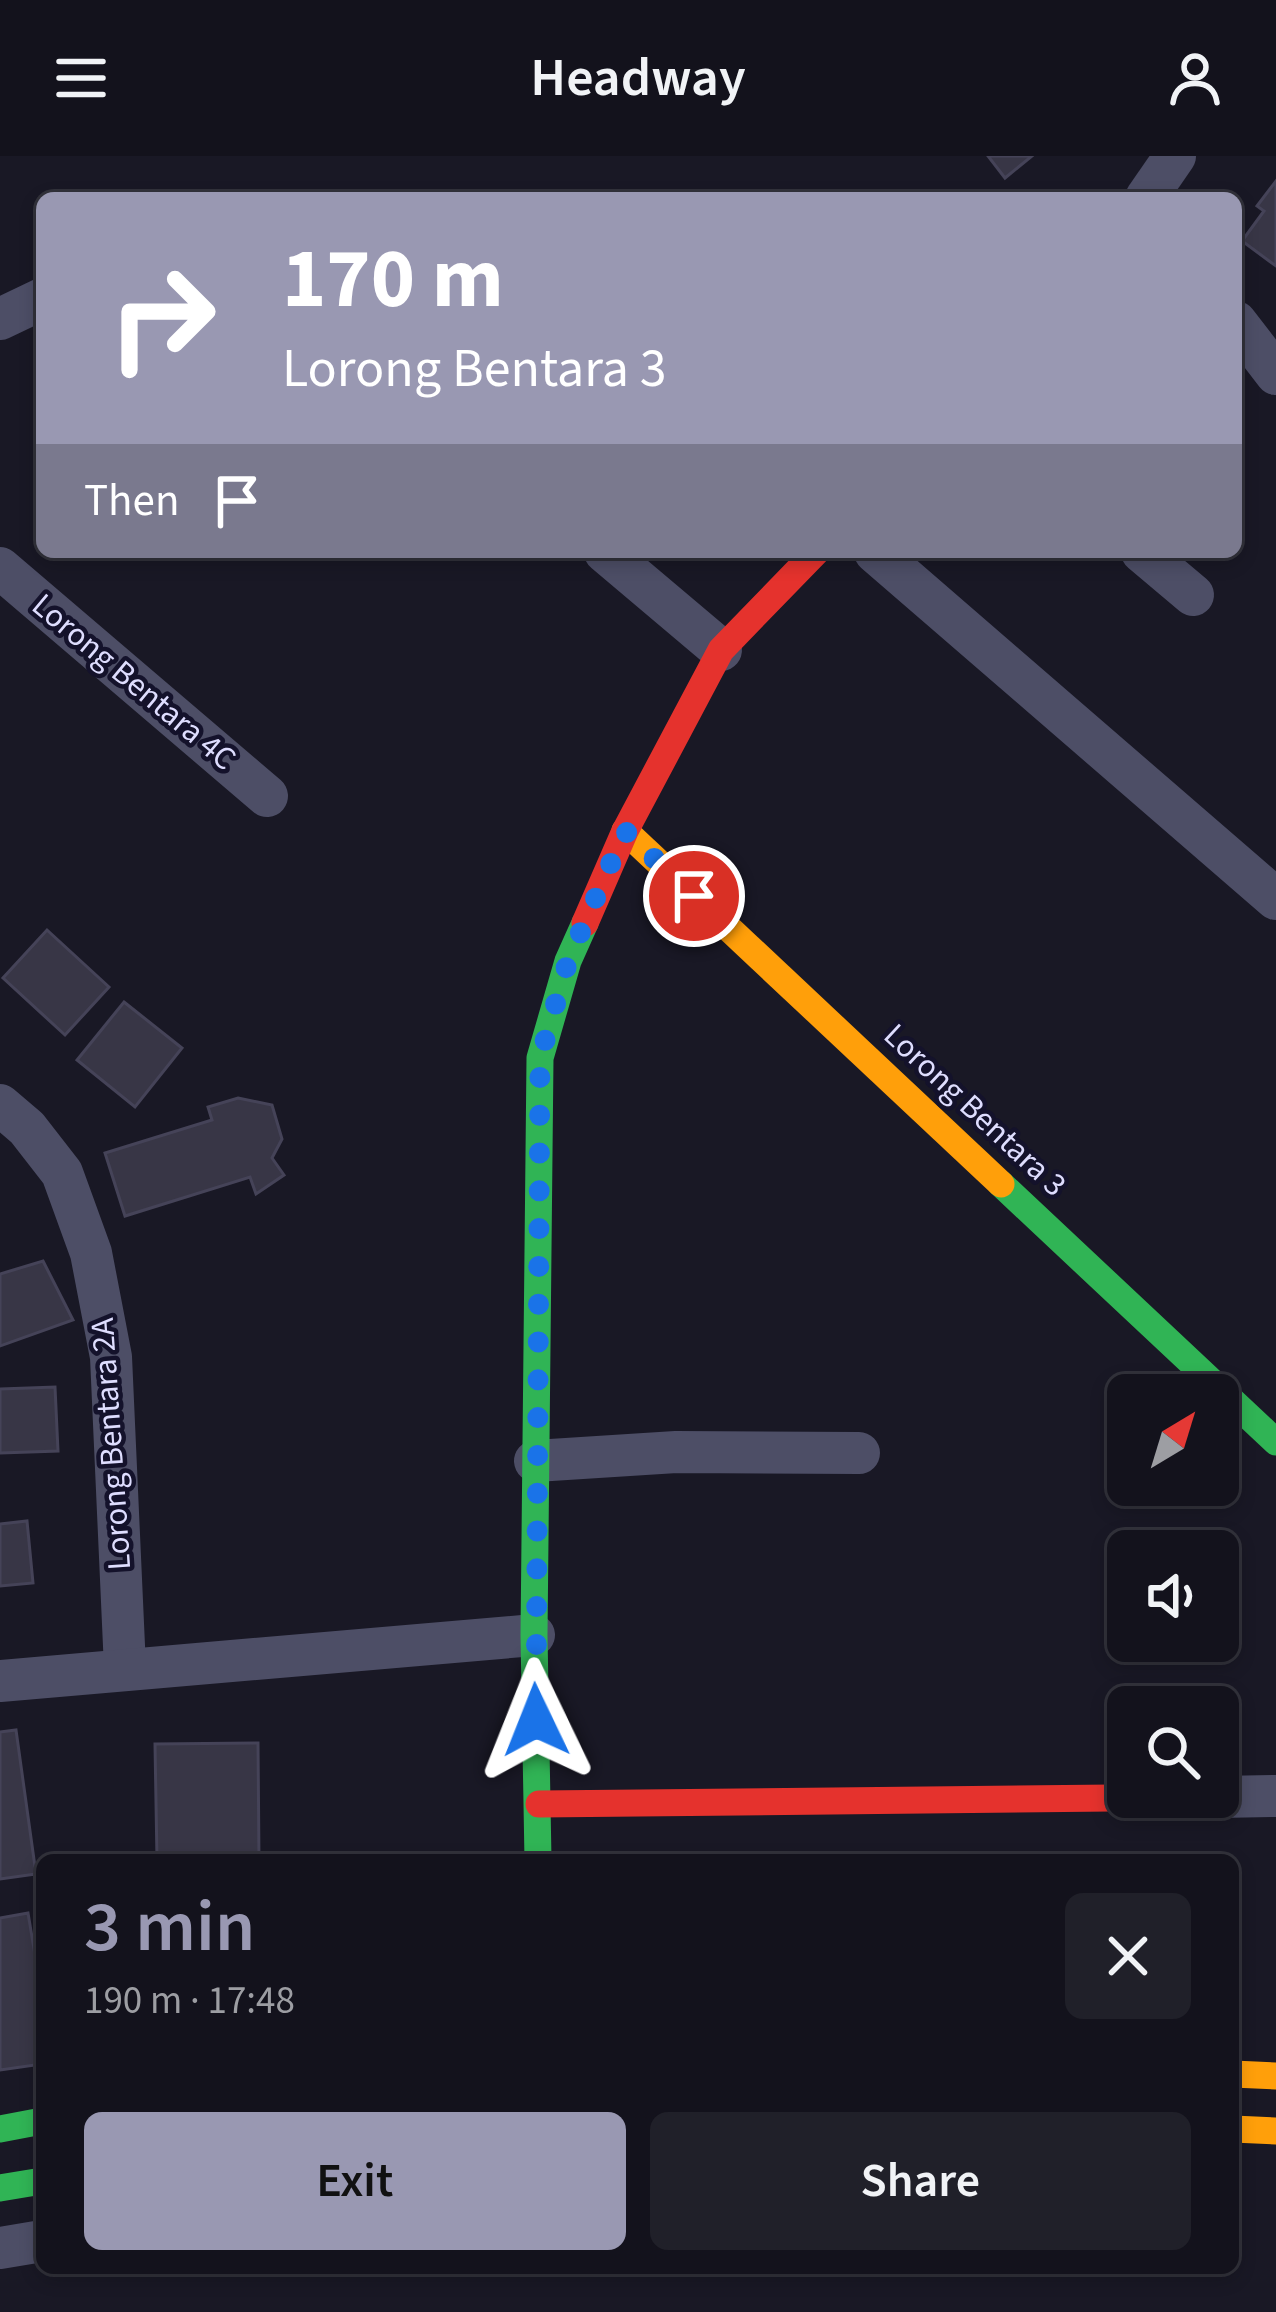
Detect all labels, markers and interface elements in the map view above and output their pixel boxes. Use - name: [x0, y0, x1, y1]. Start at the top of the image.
- text: Headway: [530, 40, 746, 117]
- icon: menu: [48, 45, 114, 111]
- icon: person: [1162, 45, 1228, 111]
- text: 170 m: [282, 220, 504, 340]
- icon: right: [84, 240, 240, 396]
- text: Lorong Bentara 3: [282, 331, 667, 408]
- icon: arrive: [204, 468, 270, 534]
- text: Then: [84, 469, 180, 533]
- street label: Lorong Bentara 4C: [22, 582, 246, 782]
- pin: [643, 845, 745, 947]
- icon: arrive: [661, 863, 727, 929]
- street label: Lorong Bentara 3: [873, 1013, 1077, 1207]
- street label: Lorong Bentara 2A: [79, 1316, 143, 1572]
- north arrow: [1107, 1374, 1239, 1506]
- map controls: [1107, 1374, 1239, 1818]
- button: sound: [1107, 1530, 1239, 1662]
- position arrow: [473, 1657, 599, 1783]
- button: search: [1107, 1686, 1239, 1818]
- text: 3 min: [84, 1876, 255, 1979]
- button: close: [1065, 1893, 1191, 2019]
- text: 190 m · 17:48: [84, 1973, 295, 2029]
- button: Exit: [84, 2112, 626, 2250]
- button: Share: [650, 2112, 1191, 2250]

